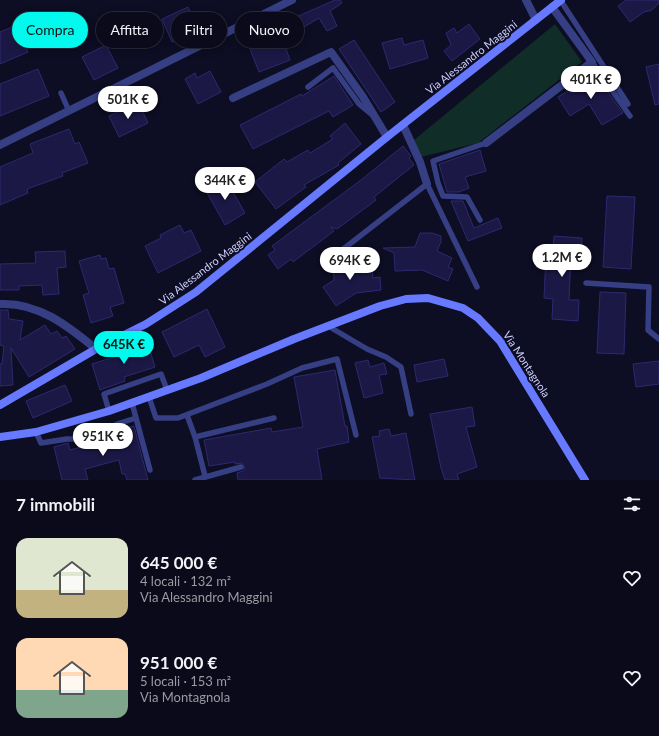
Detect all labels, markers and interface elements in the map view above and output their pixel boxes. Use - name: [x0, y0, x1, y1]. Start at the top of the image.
- chip: Compra: [12, 12, 88, 48]
- chip: Affitta: [96, 12, 163, 48]
- chip: Filtri: [171, 12, 227, 48]
- chip: Nuovo: [235, 12, 304, 48]
- street label: Via Alessandro Maggini: [423, 17, 520, 97]
- pin: 401K €: [558, 66, 624, 100]
- text: 401K €: [570, 71, 612, 87]
- pin: 501K €: [95, 86, 161, 120]
- text: 501K €: [107, 91, 149, 107]
- pin: 344K €: [192, 167, 258, 201]
- text: 344K €: [204, 172, 246, 188]
- street label: Via Alessandro Maggini: [156, 229, 254, 307]
- pin: 1.2M €: [529, 244, 595, 278]
- pin: 694K €: [317, 247, 383, 281]
- text: 1.2M €: [541, 249, 583, 265]
- text: 694K €: [329, 252, 371, 268]
- street label: Via Montagnola: [501, 328, 553, 400]
- pin: 645K €: [91, 331, 157, 365]
- text: 645K €: [103, 336, 145, 352]
- pin: 951K €: [70, 423, 136, 457]
- text: 951K €: [82, 428, 124, 444]
- icon: filters: [621, 493, 643, 515]
- text: 7 immobili: [16, 494, 95, 515]
- text: 645 000 €: [140, 552, 217, 573]
- icon: home: [48, 554, 96, 602]
- icon: heart: [621, 567, 643, 589]
- text: 4 locali · 132 m²: [140, 573, 231, 589]
- text: Via Alessandro Maggini: [140, 589, 273, 605]
- text: 951 000 €: [140, 652, 217, 673]
- icon: home: [48, 654, 96, 702]
- icon: heart: [621, 667, 643, 689]
- text: 5 locali · 153 m²: [140, 673, 231, 689]
- text: Via Montagnola: [140, 689, 230, 705]

